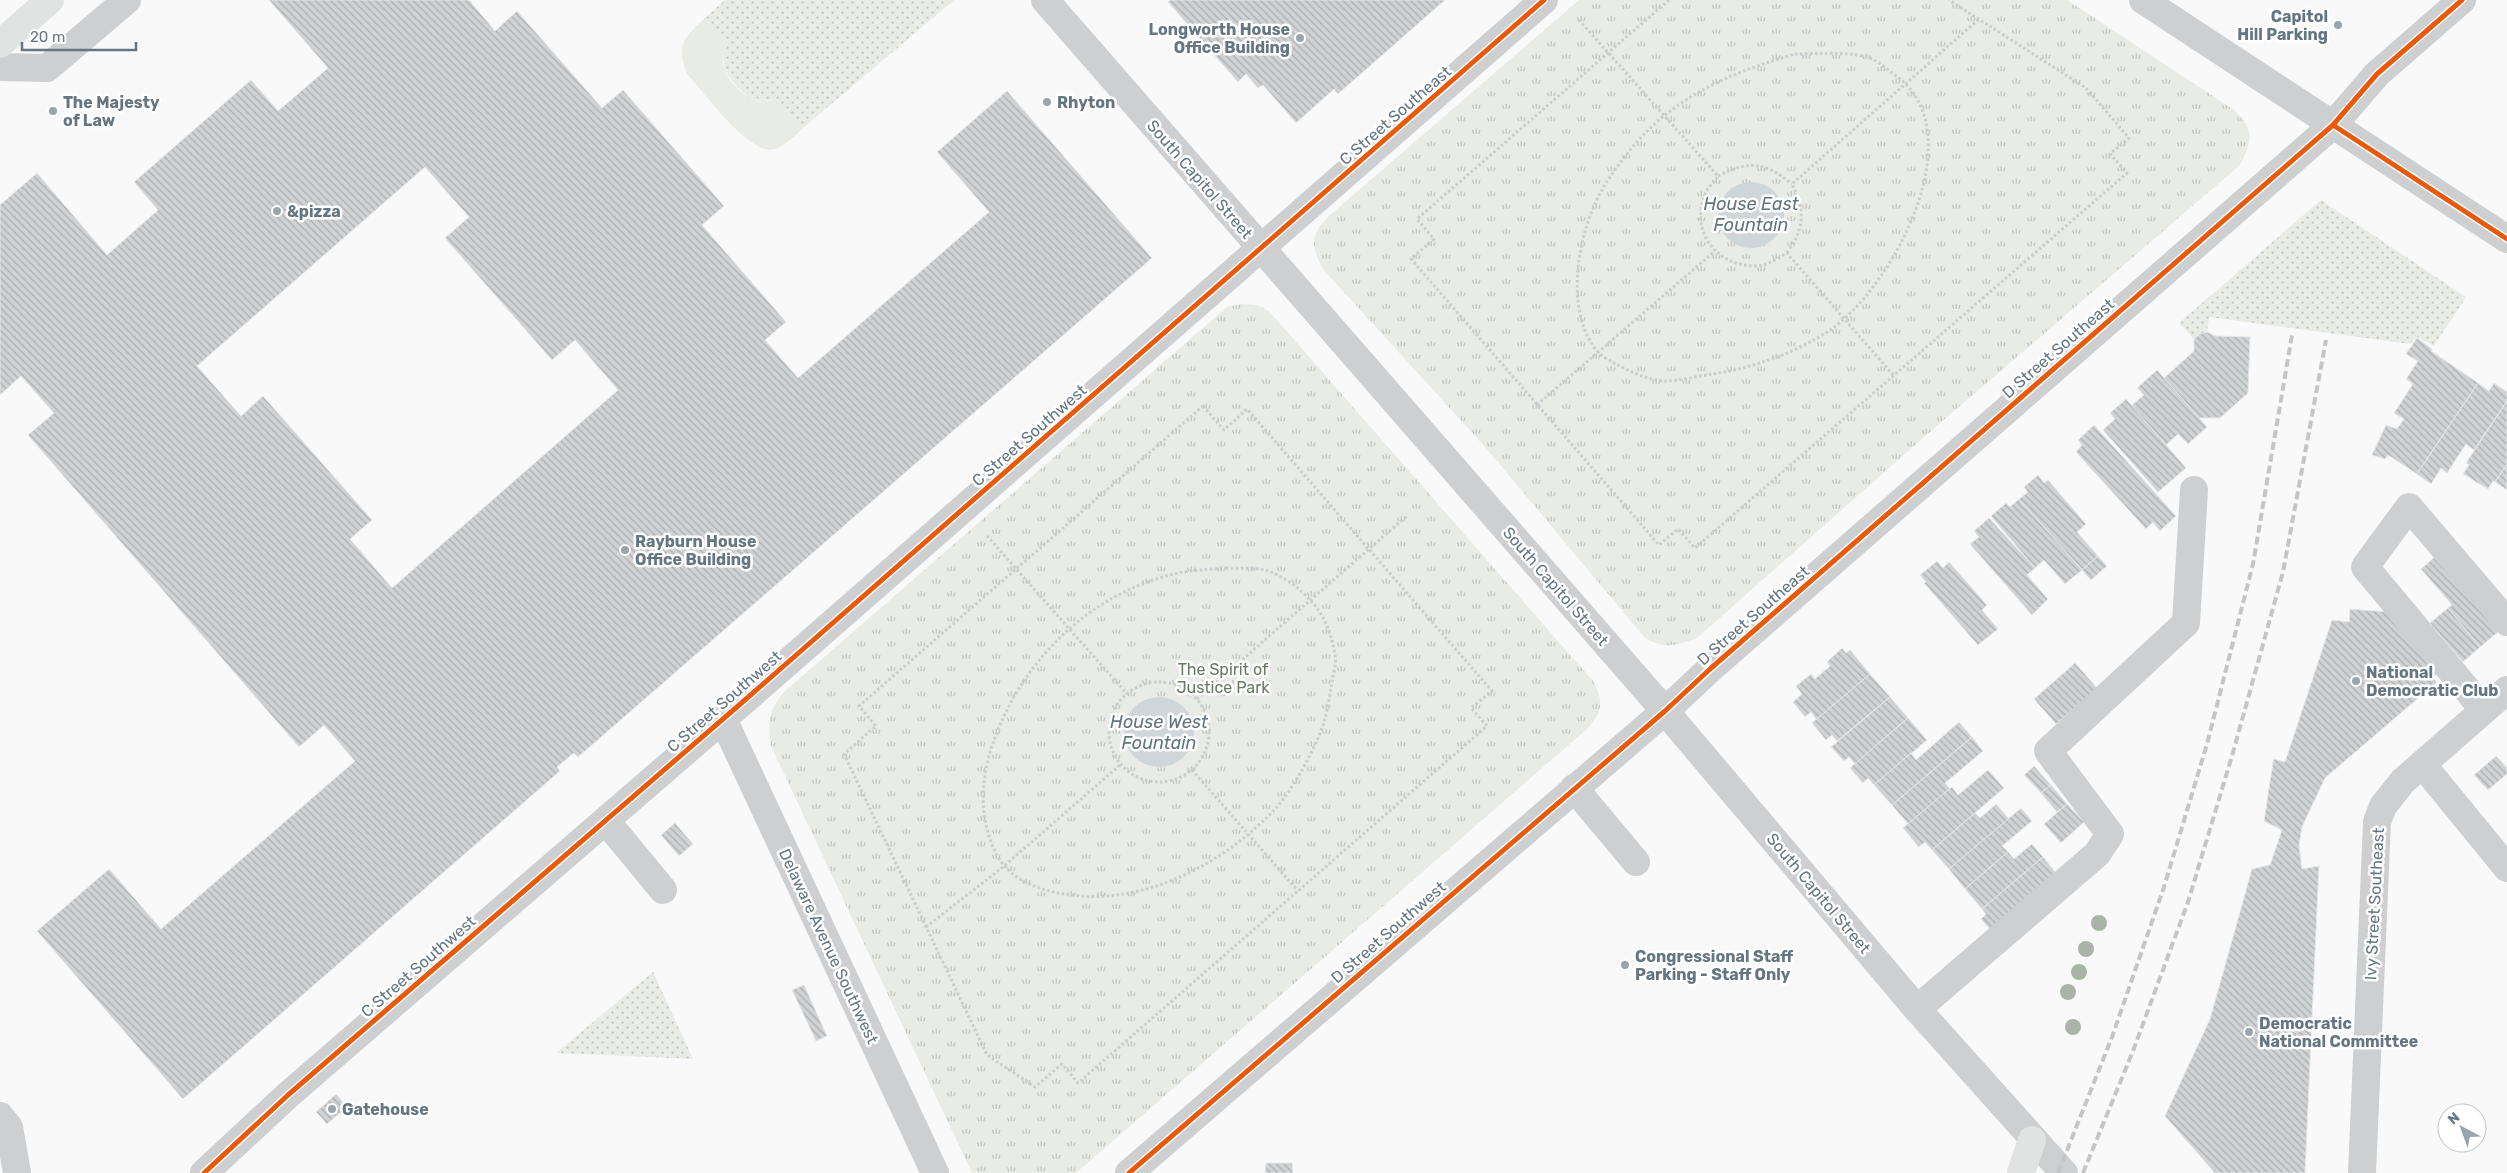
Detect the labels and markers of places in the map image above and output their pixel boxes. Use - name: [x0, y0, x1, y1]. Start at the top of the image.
- place label: Capitol Hill Parking: [2237, 7, 2328, 44]
- marker: Capitol Hill Parking: [2332, 19, 2344, 31]
- place label: Longworth House Office Building: [1149, 20, 1290, 57]
- marker: Longworth House Office Building: [1294, 32, 1306, 44]
- place label: The Majesty of Law: [63, 93, 160, 130]
- place label: Rhyton: [1057, 93, 1115, 112]
- marker: Rhyton: [1041, 96, 1053, 108]
- marker: The Majesty of Law: [47, 105, 59, 117]
- place label: &pizza: [287, 202, 341, 221]
- marker: &pizza: [271, 205, 283, 217]
- place label: Rayburn House Office Building: [635, 532, 756, 569]
- marker: Rayburn House Office Building: [619, 544, 631, 556]
- place label: National Democratic Club: [2366, 663, 2498, 700]
- marker: National Democratic Club: [2350, 675, 2362, 687]
- place label: Congressional Staff Parking - Staff Only: [1635, 947, 1793, 984]
- marker: Congressional Staff Parking - Staff Only: [1619, 959, 1631, 971]
- place label: Democratic National Committee: [2259, 1014, 2418, 1051]
- marker: Democratic National Committee: [2243, 1026, 2255, 1038]
- place label: Gatehouse: [342, 1100, 429, 1119]
- marker: Gatehouse: [326, 1103, 338, 1115]

